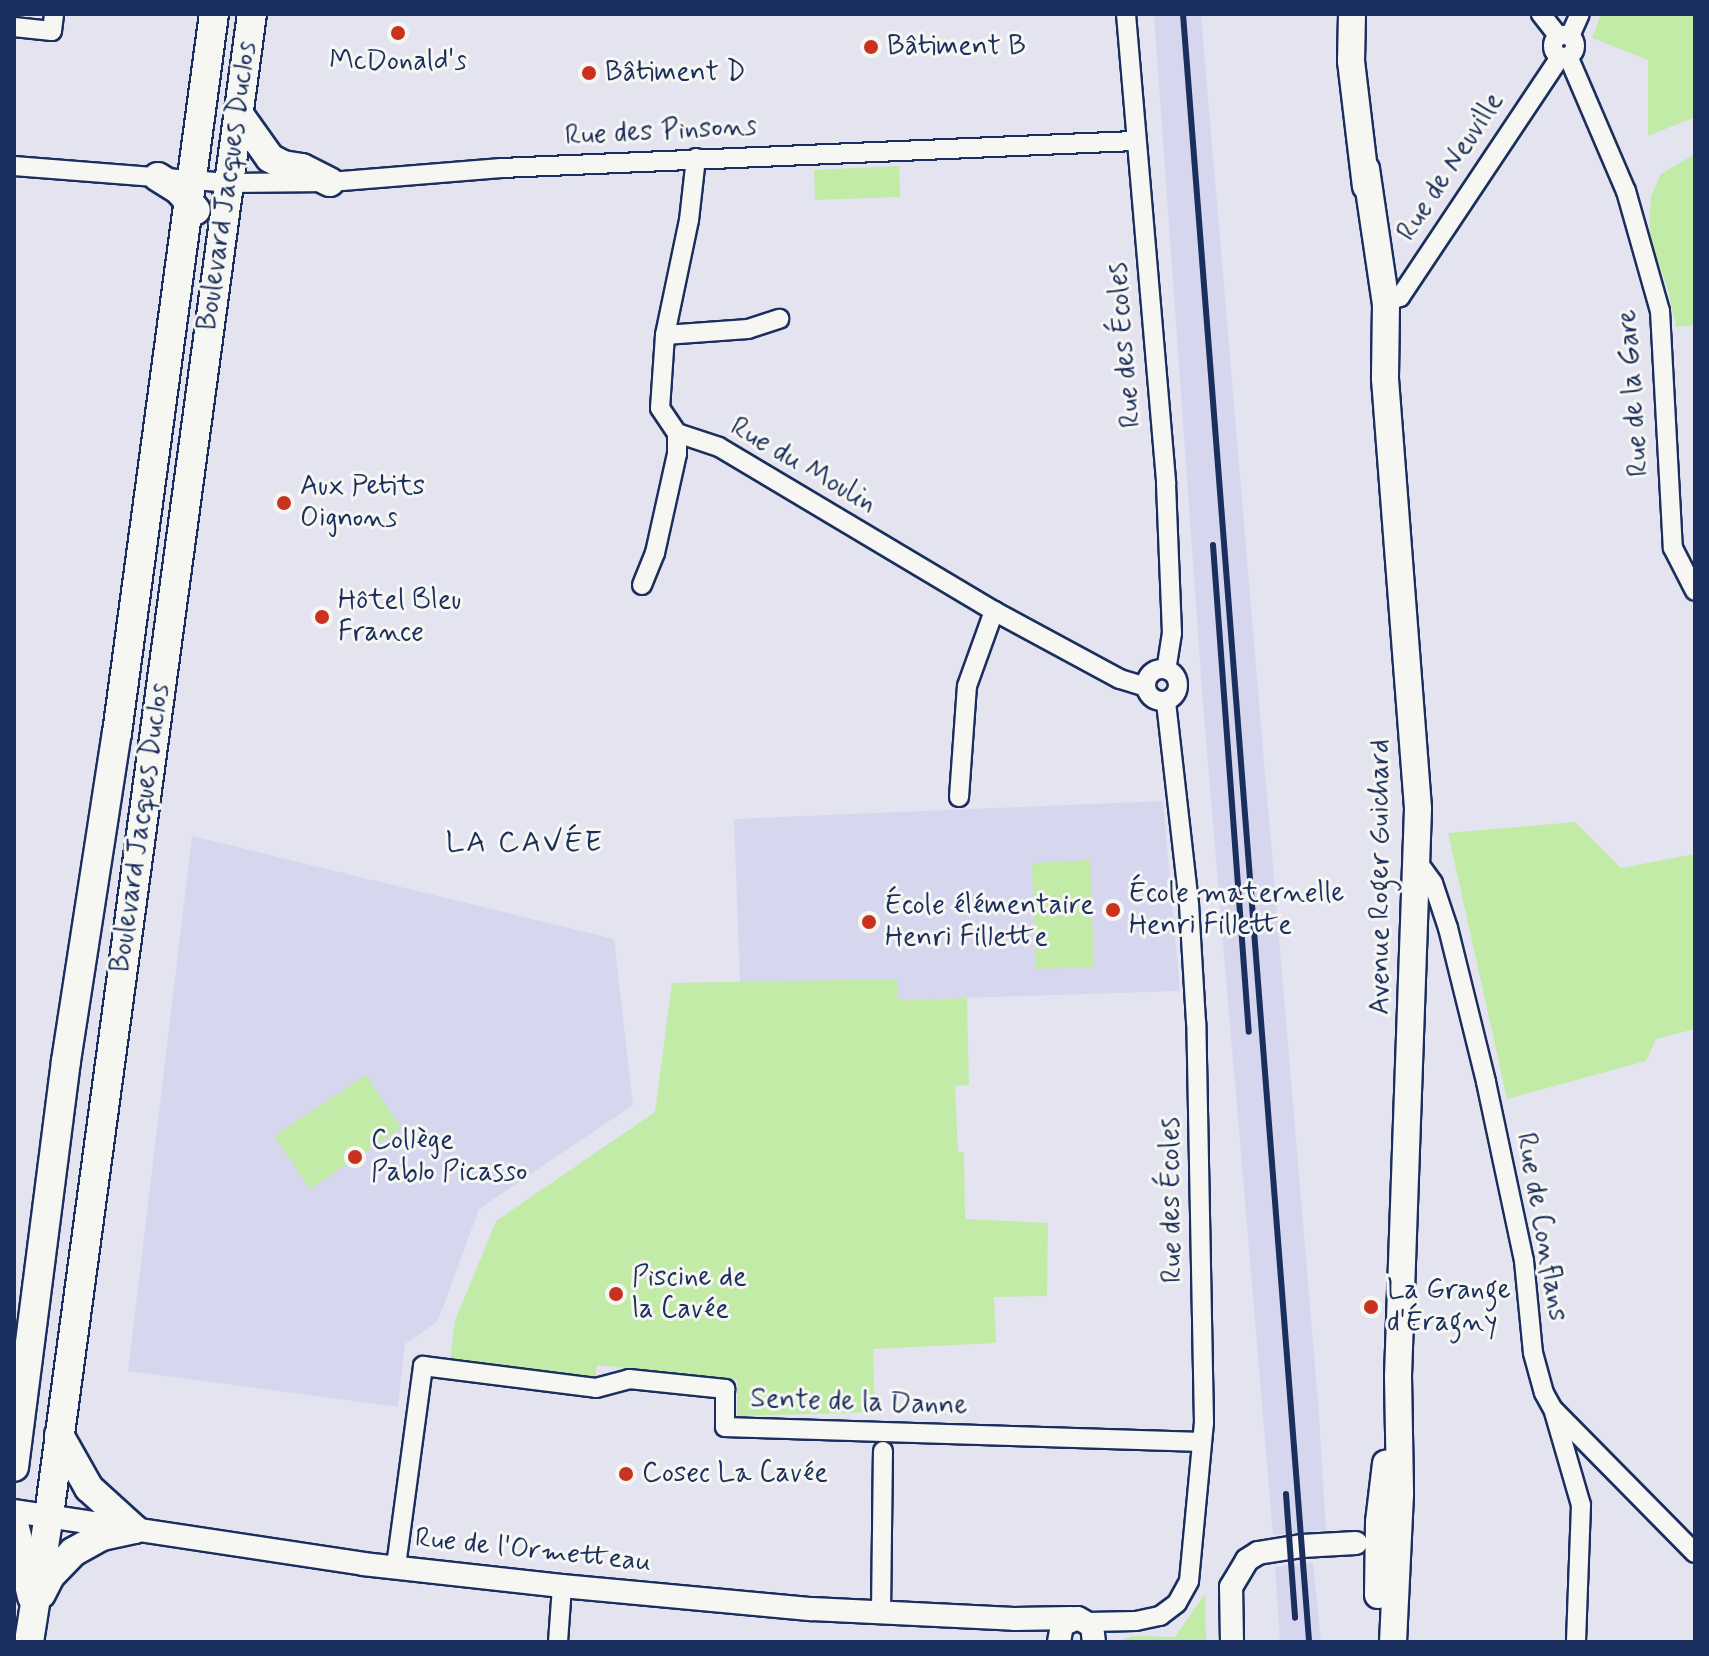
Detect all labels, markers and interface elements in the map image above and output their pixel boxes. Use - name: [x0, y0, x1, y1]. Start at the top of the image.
- marker: McDonald's: [389, 24, 407, 42]
- place label: Bâtiment B: [887, 30, 1026, 64]
- street label: Boulevard Jacques Duclos: [191, 38, 265, 334]
- marker: Bâtiment B: [862, 38, 880, 56]
- place label: McDonald's: [329, 45, 467, 79]
- place label: Bâtiment D: [605, 56, 746, 90]
- marker: Bâtiment D: [580, 64, 598, 82]
- street label: Rue de Neuville: [1390, 86, 1512, 248]
- street label: Rue des Pinsons: [569, 110, 753, 154]
- street label: Rue des Écoles: [1101, 260, 1149, 430]
- street label: Rue de la Gare: [1611, 308, 1657, 478]
- street label: Rue du Moulin: [726, 412, 880, 520]
- place label: Aux Petits Oignons: [300, 470, 425, 536]
- marker: Aux Petits Oignons: [275, 494, 293, 512]
- place label: Hôtel Bleu France: [338, 584, 460, 650]
- marker: Hôtel Bleu France: [313, 608, 331, 626]
- street label: Boulevard Jacques Duclos: [104, 680, 178, 976]
- street label: Avenue Roger Guichard: [1364, 739, 1398, 1015]
- district label: LA CAVÉE: [446, 825, 604, 861]
- place label: École maternelle Henri Fillette: [1129, 877, 1321, 943]
- place label: École élémentaire Henri Fillette: [885, 889, 1094, 955]
- marker: École maternelle Henri Fillette: [1104, 901, 1122, 919]
- marker: École élémentaire Henri Fillette: [860, 913, 878, 931]
- street label: Rue des Écoles: [1154, 1116, 1190, 1284]
- place label: Collège Pablo Picasso: [371, 1124, 525, 1190]
- street label: Rue de Conflans: [1508, 1131, 1574, 1323]
- marker: Collège Pablo Picasso: [346, 1148, 364, 1166]
- place label: Piscine de la Cavée: [632, 1261, 746, 1327]
- place label: La Grange d'Éragny: [1387, 1274, 1517, 1340]
- marker: Piscine de la Cavée: [607, 1285, 625, 1303]
- marker: La Grange d'Éragny: [1362, 1298, 1380, 1316]
- street label: Sente de la Danne: [746, 1382, 972, 1424]
- place label: Cosec La Cavée: [642, 1457, 831, 1491]
- marker: Cosec La Cavée: [617, 1465, 635, 1483]
- street label: Rue de l'Ormetteau: [413, 1522, 653, 1580]

